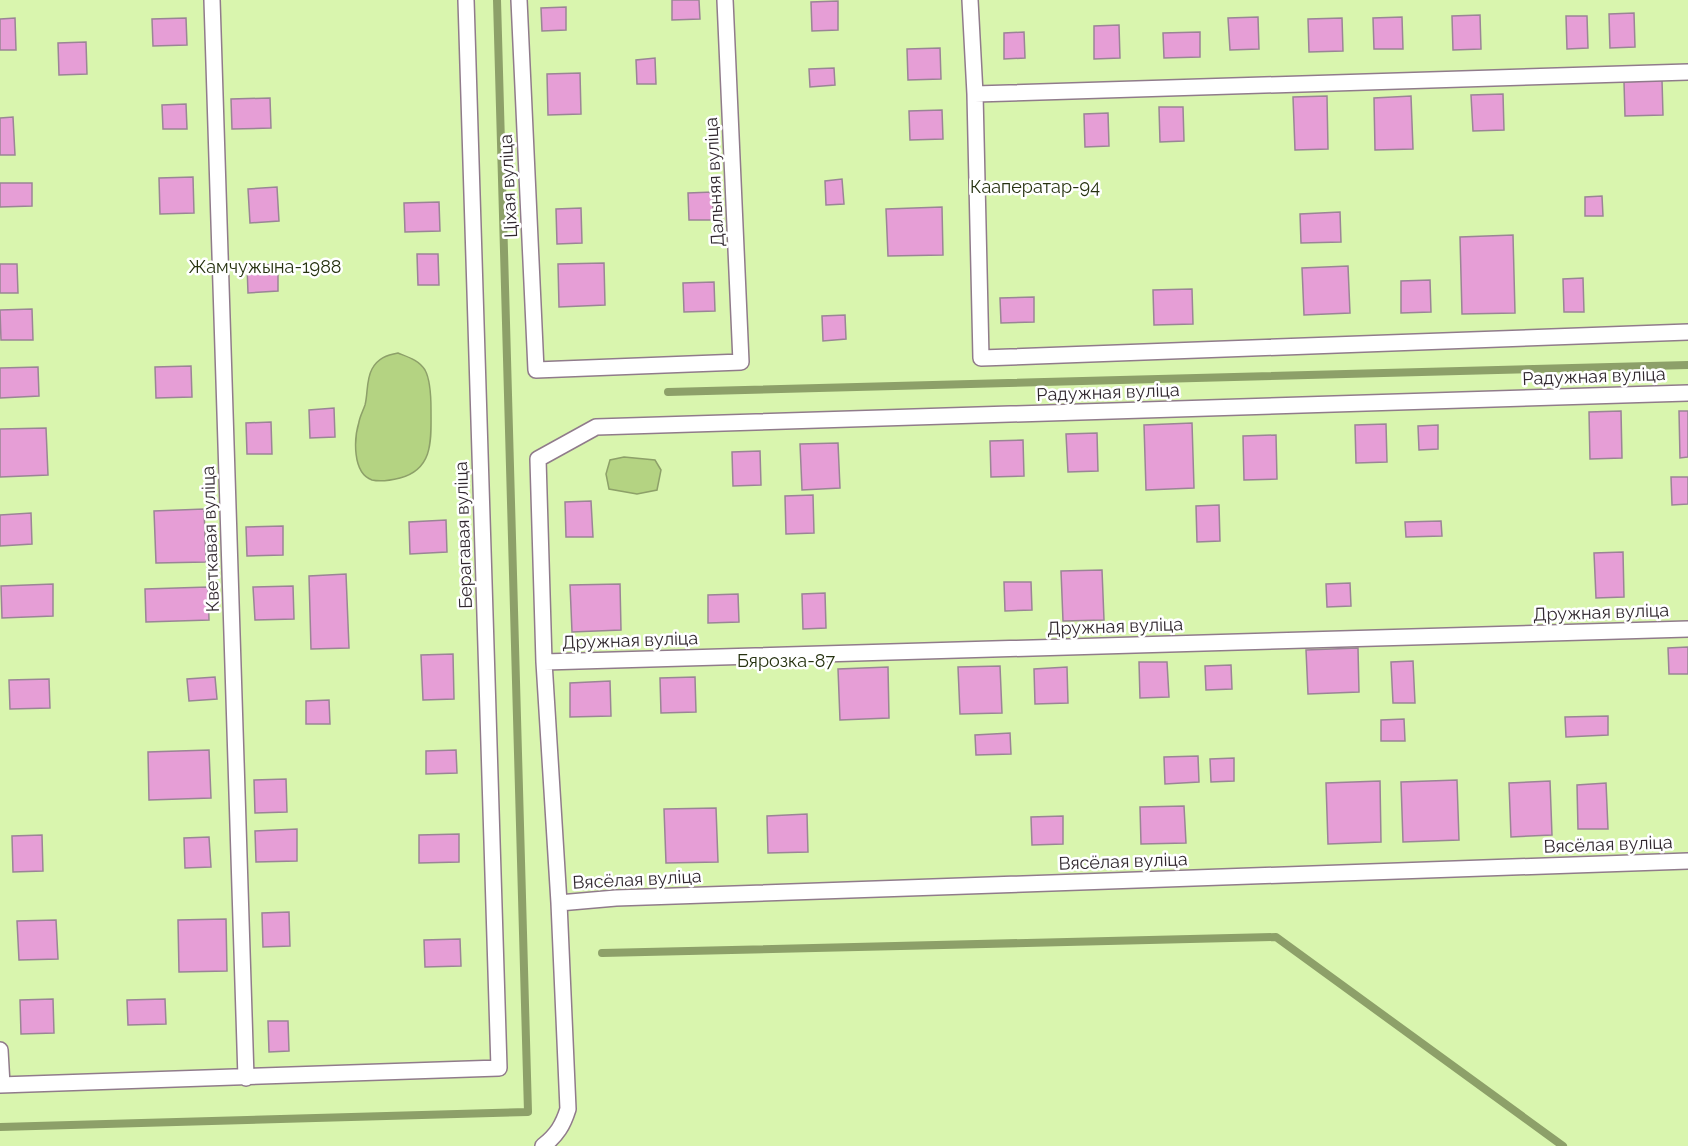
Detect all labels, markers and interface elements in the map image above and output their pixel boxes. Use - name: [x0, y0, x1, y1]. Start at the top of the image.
- street label: Дальняя вуліца: [700, 117, 728, 247]
- street label: Ціхая вуліца: [495, 134, 521, 238]
- park label: Кааператар-94: [970, 176, 1100, 197]
- park label: Жамчужына-1988: [189, 256, 342, 277]
- street label: Радужная вуліца: [1522, 363, 1666, 389]
- street label: Радужная вуліца: [1036, 379, 1180, 405]
- street label: Берагавая вуліца: [450, 461, 476, 609]
- street label: Кветкавая вуліца: [197, 465, 223, 613]
- street label: Дружная вуліца: [1533, 599, 1669, 625]
- street label: Дружная вуліца: [1047, 613, 1183, 639]
- street label: Дружная вуліца: [562, 627, 698, 653]
- park label: Бярозка-87: [737, 650, 835, 671]
- street label: Вясёлая вуліца: [1543, 831, 1673, 857]
- street label: Вясёлая вуліца: [1058, 848, 1188, 874]
- street label: Вясёлая вуліца: [572, 865, 702, 893]

